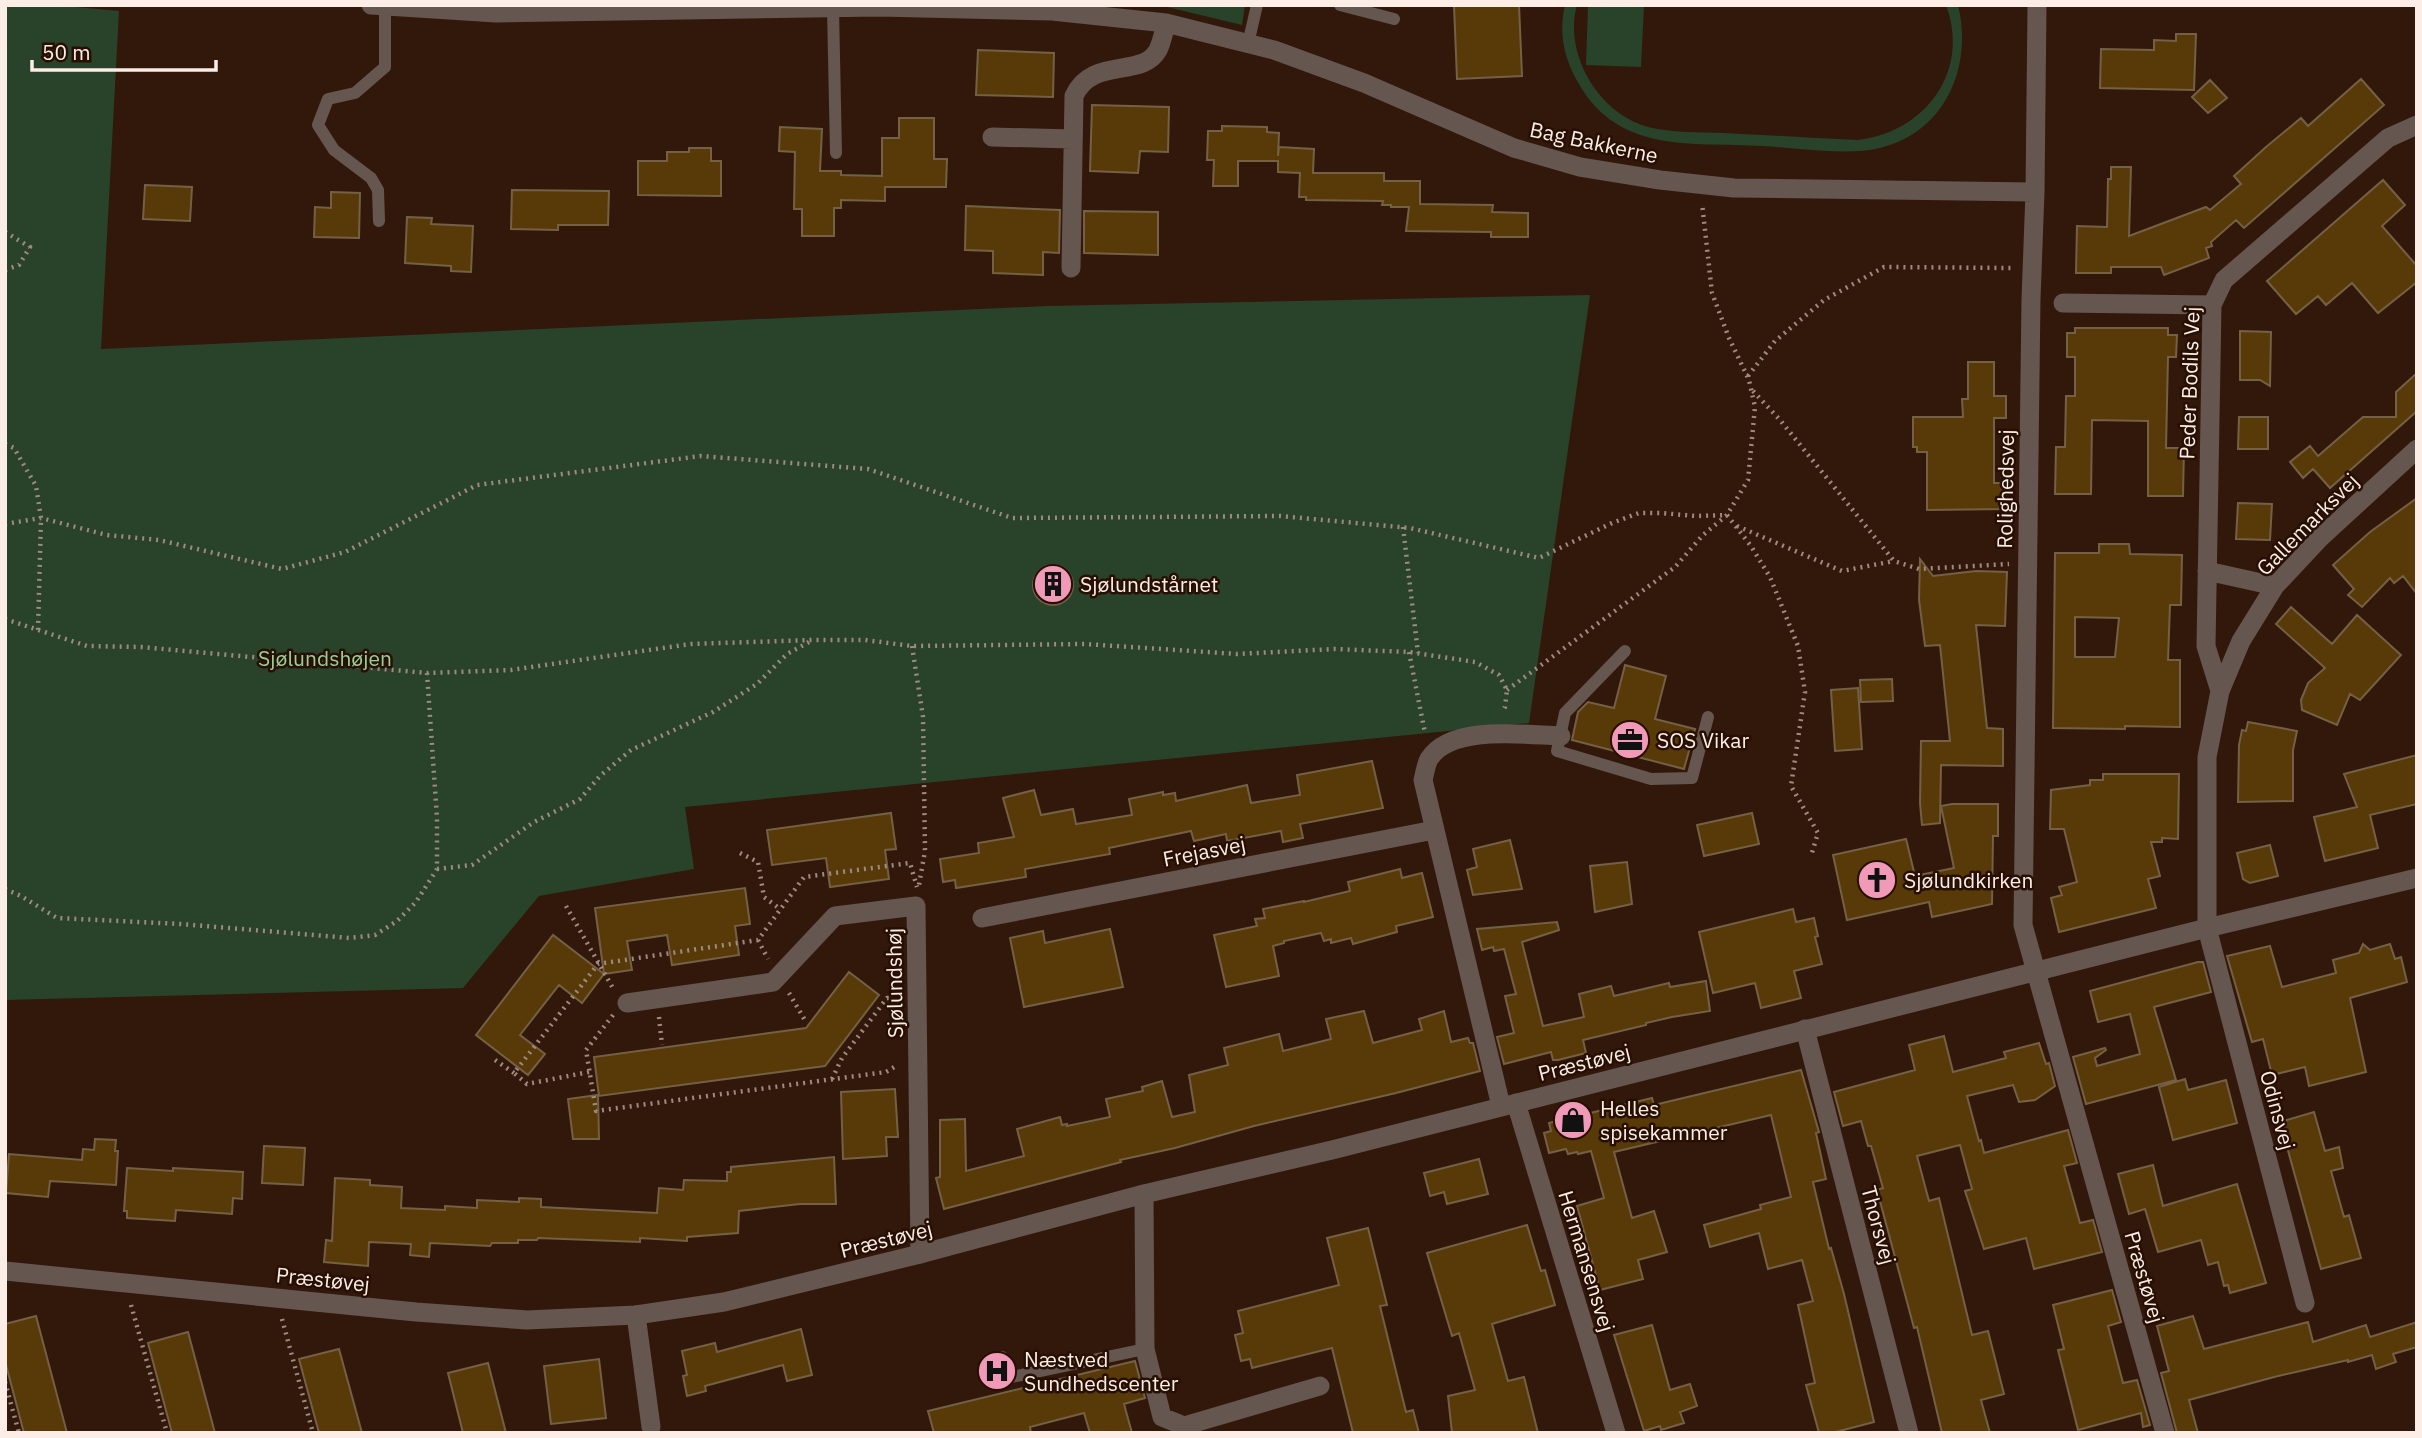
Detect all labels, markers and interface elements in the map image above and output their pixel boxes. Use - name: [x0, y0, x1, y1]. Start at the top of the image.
- scale bar: [32, 28, 215, 72]
- text: 50 m: [42, 38, 91, 66]
- street label: Bag Bakkerne: [1527, 115, 1661, 169]
- street label: Peder Bodils Vej: [2172, 306, 2206, 460]
- street label: Rolighedsvej: [1990, 429, 2020, 549]
- street label: Gallemarksvej: [2250, 467, 2364, 581]
- building icon: Sjølundstårnet: [1032, 563, 1074, 605]
- place label: Sjølundstårnet: [1080, 570, 1218, 598]
- park label: Sjølundshøjen: [258, 644, 392, 672]
- office icon: SOS Vikar: [1609, 719, 1651, 761]
- place label: SOS Vikar: [1657, 726, 1749, 754]
- street label: Frejasvej: [1160, 829, 1248, 873]
- church icon: Sjølundkirken: [1856, 859, 1898, 901]
- place label: Sjølundkirken: [1904, 866, 2033, 894]
- street label: Sjølundshøj: [879, 928, 909, 1038]
- street label: Præstøvej: [1535, 1037, 1633, 1087]
- street label: Odinsvej: [2254, 1067, 2302, 1153]
- place label: Helles spisekammer: [1600, 1094, 1728, 1146]
- shop icon: Helles spisekammer: [1552, 1099, 1594, 1141]
- street label: Thorsvej: [1855, 1183, 1903, 1267]
- street label: Hermansensvej: [1552, 1187, 1622, 1335]
- street label: Præstøvej: [837, 1214, 935, 1264]
- street label: Præstøvej: [2119, 1228, 2171, 1326]
- street label: Præstøvej: [275, 1260, 371, 1298]
- place label: Næstved Sundhedscenter: [1024, 1345, 1179, 1397]
- hospital icon: Næstved Sundhedscenter: [976, 1350, 1018, 1392]

